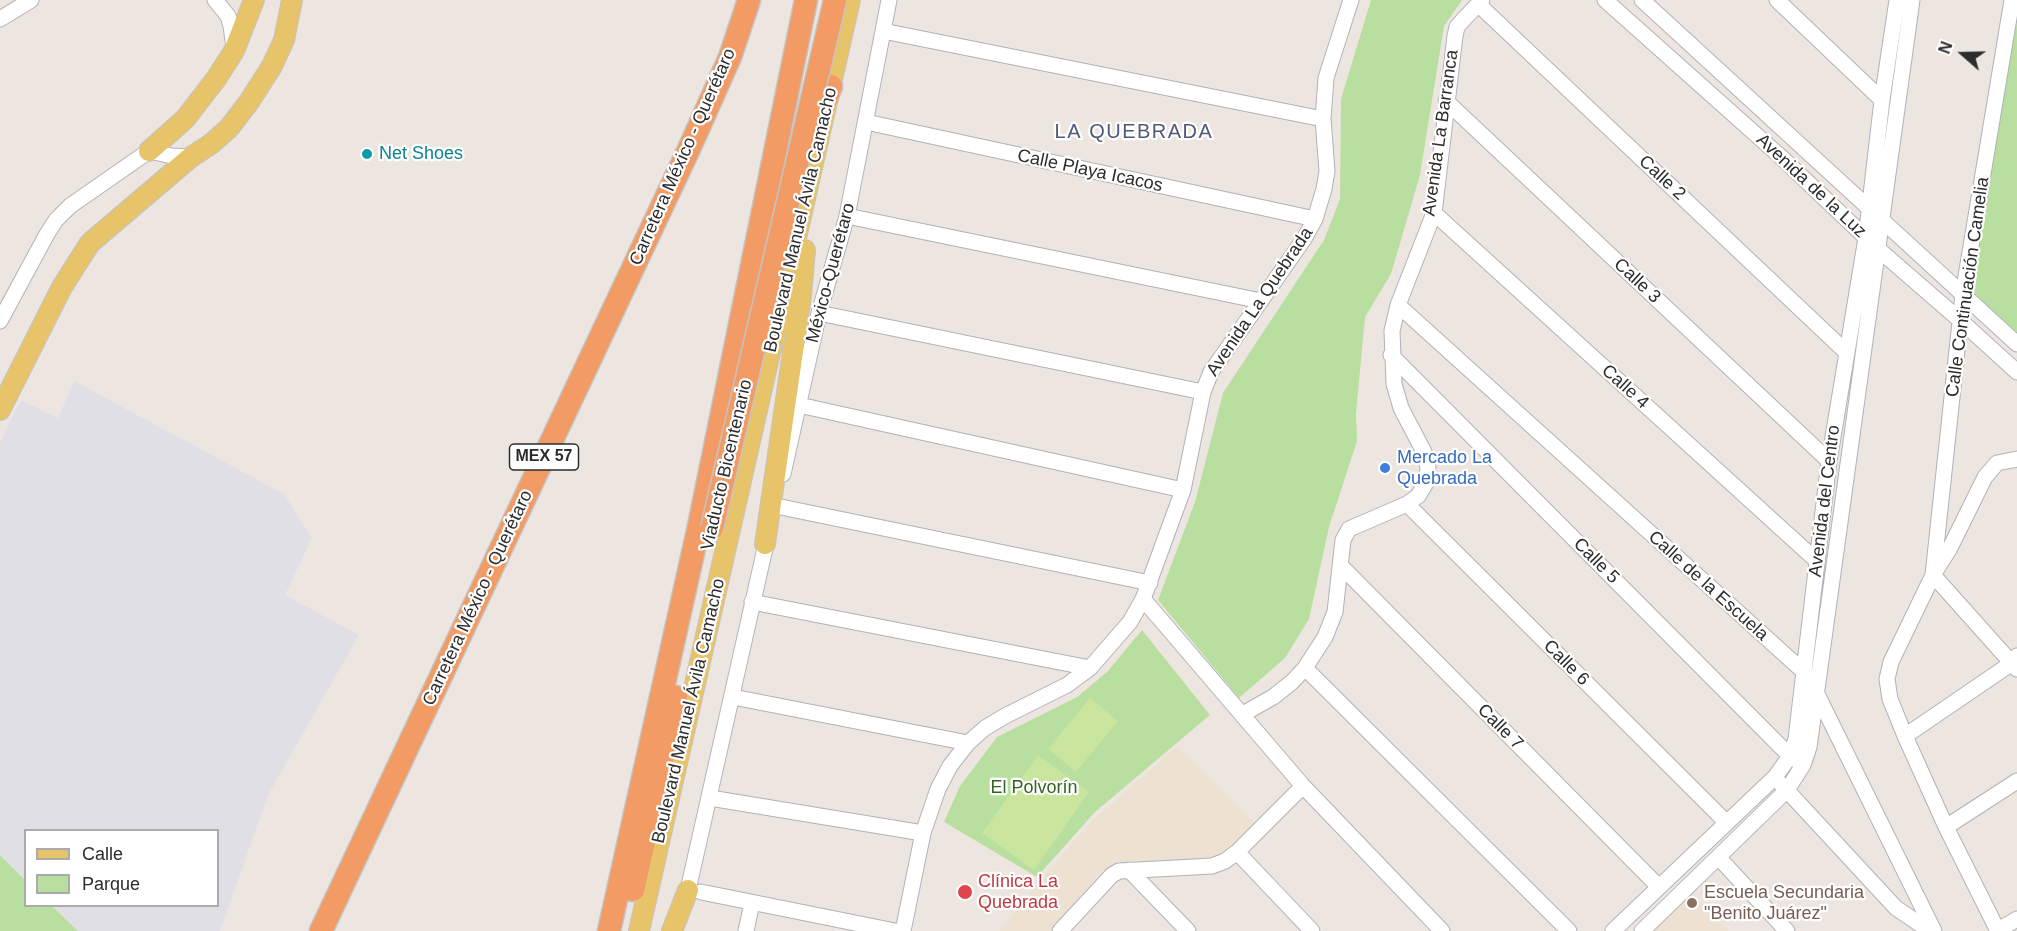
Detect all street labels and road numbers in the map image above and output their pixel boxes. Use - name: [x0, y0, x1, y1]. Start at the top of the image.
- street label: Carretera México - Querétaro: [625, 45, 741, 269]
- street label: Avenida La Barranca: [1419, 48, 1463, 218]
- street label: Boulevard Manuel Ávila Camacho: [760, 85, 842, 355]
- street label: Avenida de la Luz: [1751, 129, 1871, 243]
- street label: Calle Playa Icacos: [1015, 145, 1165, 197]
- street label: Calle 2: [1634, 151, 1690, 205]
- street label: Calle Continuación Camelia: [1942, 176, 1994, 398]
- street label: México-Querétaro: [802, 201, 860, 345]
- street label: Avenida La Quebrada: [1202, 224, 1318, 380]
- street label: Calle 3: [1609, 254, 1665, 308]
- street label: Calle 4: [1597, 360, 1653, 414]
- street label: Viaducto Bicentenario: [697, 377, 757, 553]
- street label: Avenida del Centro: [1805, 424, 1845, 578]
- road number: MEX 57: [510, 444, 578, 470]
- street label: Carretera México - Querétaro: [419, 487, 537, 709]
- street label: Calle de la Escuela: [1644, 526, 1772, 646]
- street label: Calle 5: [1569, 534, 1623, 588]
- street label: Boulevard Manuel Ávila Camacho: [648, 576, 730, 846]
- street label: Calle 6: [1539, 636, 1593, 690]
- street label: Calle 7: [1473, 700, 1527, 754]

